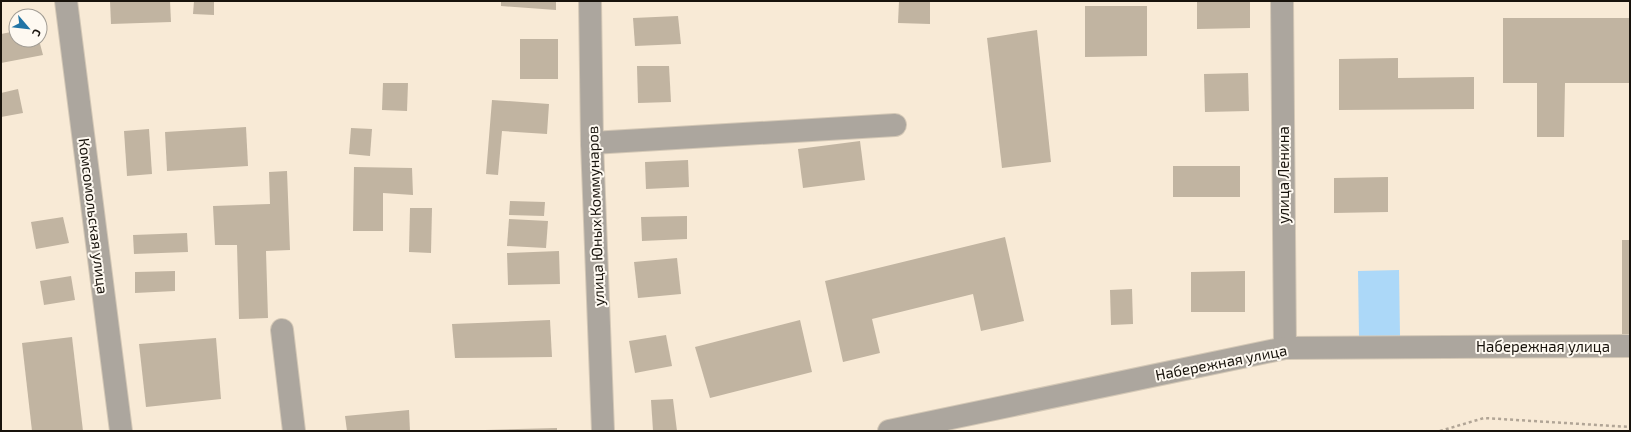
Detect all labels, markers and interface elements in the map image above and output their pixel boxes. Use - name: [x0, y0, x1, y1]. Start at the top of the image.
- north arrow: [8, 8, 48, 48]
- text: С: [30, 27, 45, 39]
- street label: улица Юных Коммунаров: [583, 125, 608, 307]
- street label: улица Ленина: [1274, 126, 1293, 224]
- street label: Комсомольская улица: [74, 137, 113, 295]
- street label: Набережная улица: [1476, 337, 1610, 356]
- street label: Набережная улица: [1154, 340, 1289, 385]

